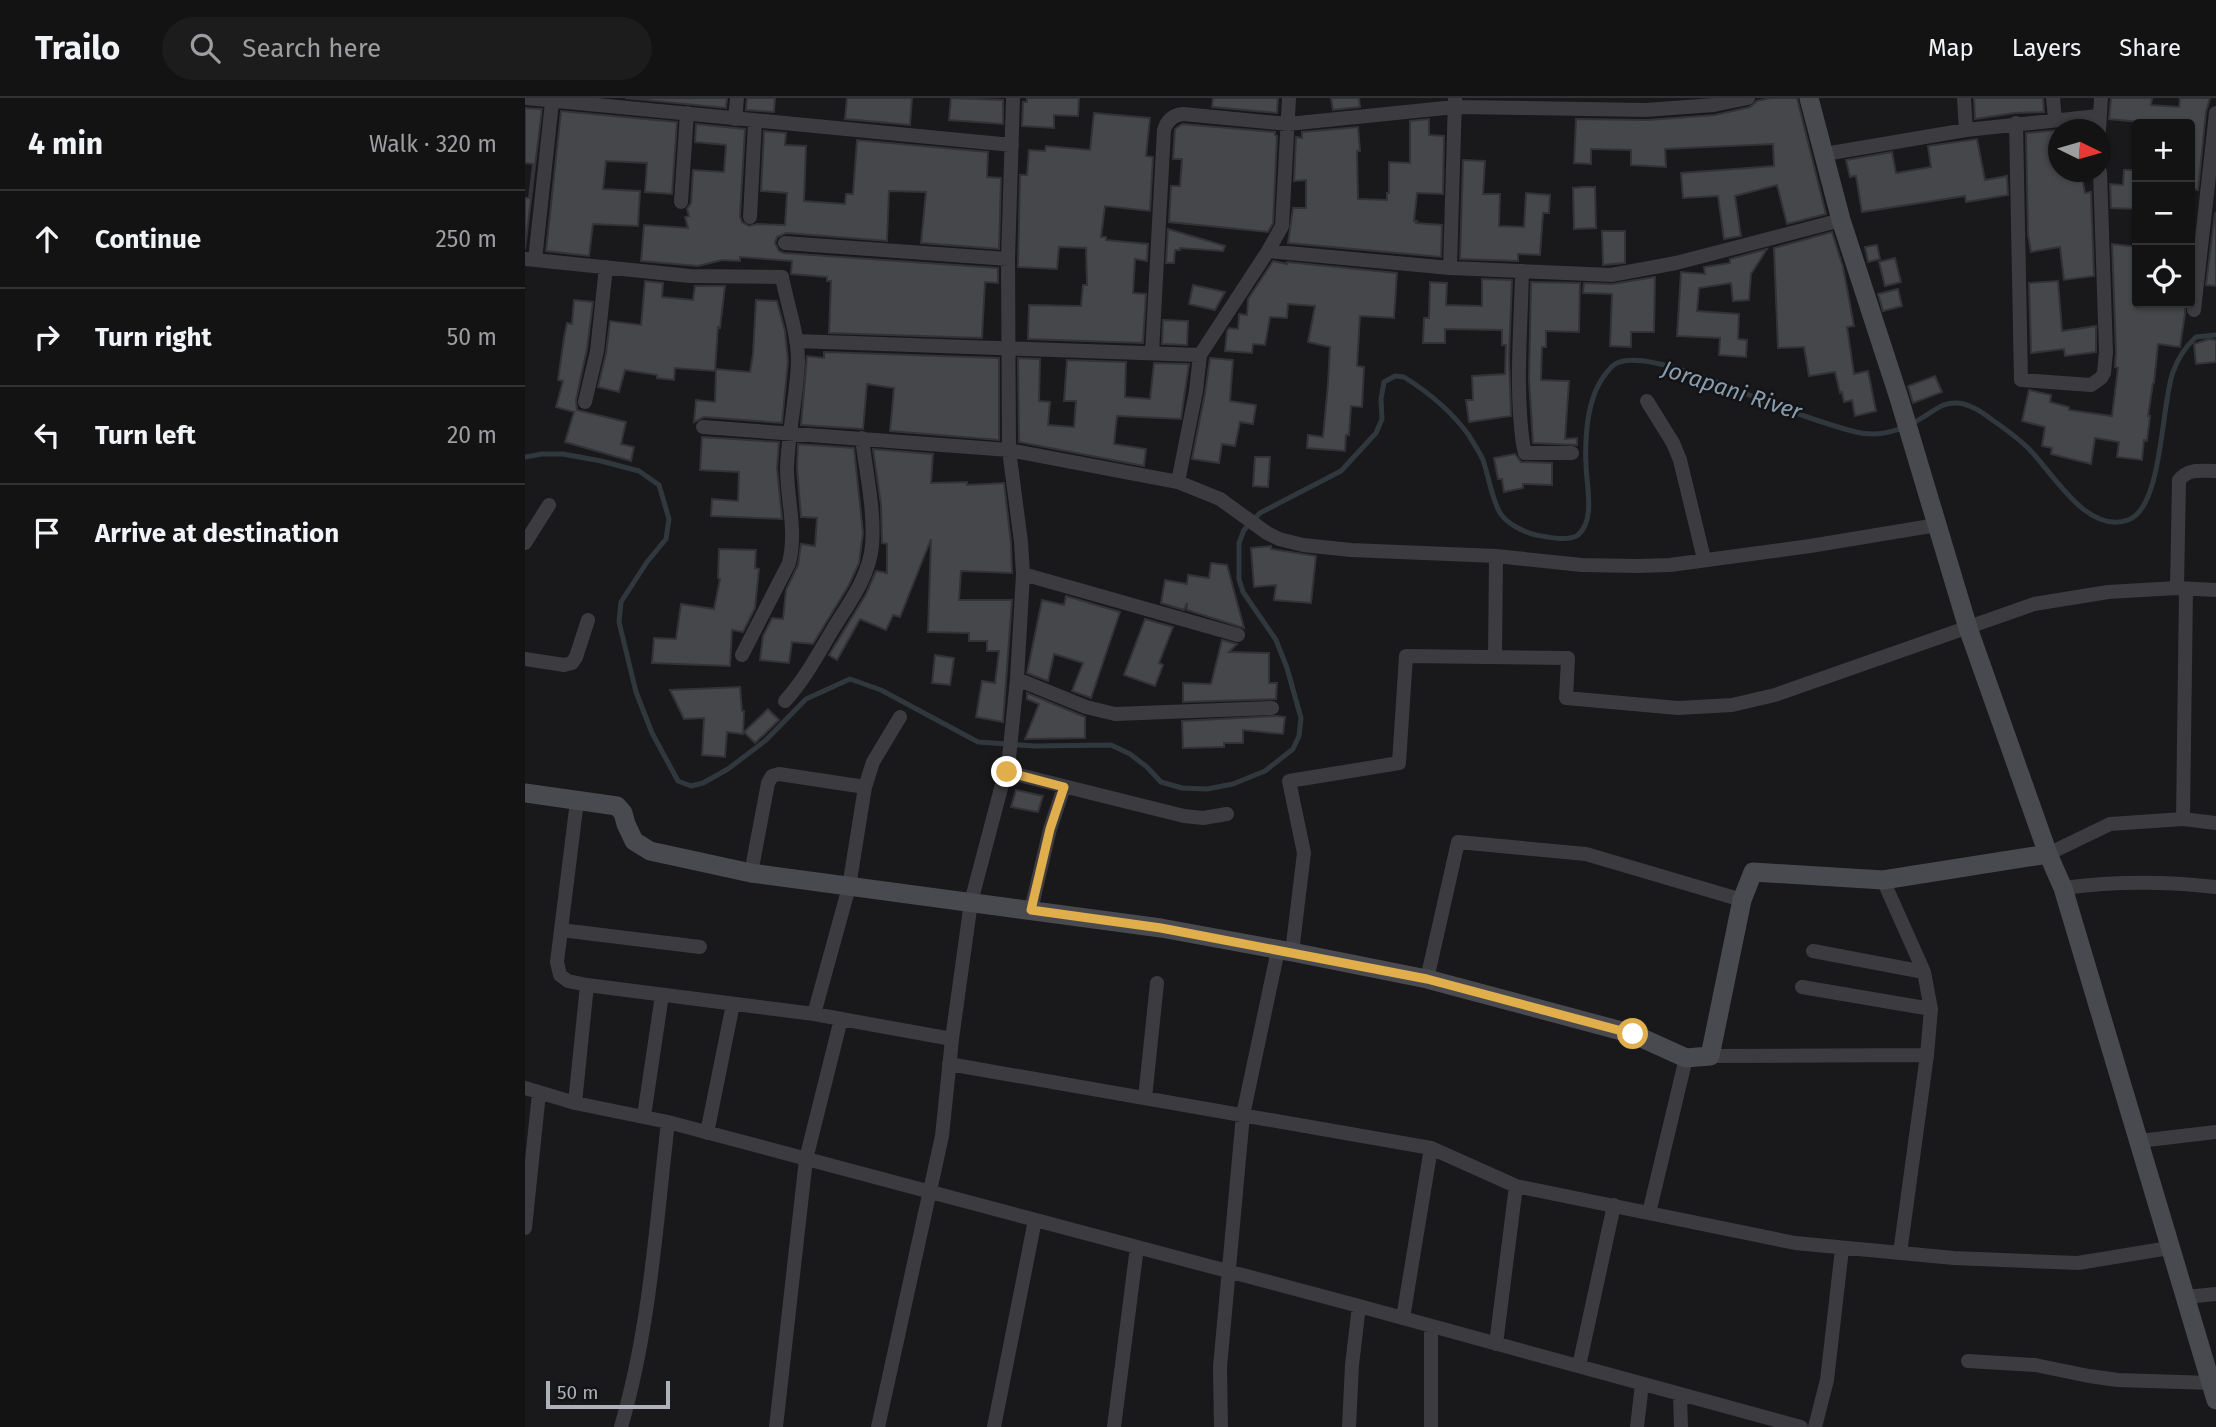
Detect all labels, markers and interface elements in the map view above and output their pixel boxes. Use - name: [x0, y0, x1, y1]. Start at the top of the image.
- search box: [162, 17, 652, 80]
- text: Trailo: [35, 28, 120, 68]
- icon: search: [186, 29, 224, 67]
- text: Search here: [242, 33, 381, 64]
- text: Map: [1928, 34, 1974, 62]
- text: Layers: [2012, 34, 2081, 62]
- text: Share: [2119, 34, 2181, 62]
- north arrow: [2048, 119, 2111, 182]
- map controls: [2132, 119, 2195, 308]
- button: +: [2132, 119, 2195, 182]
- text: 4 min: [28, 126, 103, 162]
- text: Walk · 320 m: [369, 130, 497, 158]
- button: −: [2132, 182, 2195, 245]
- icon: ahead: [28, 220, 66, 258]
- text: Continue: [95, 224, 201, 255]
- text: 250 m: [435, 225, 497, 253]
- button: locate: [2132, 245, 2195, 308]
- icon: right: [28, 318, 66, 356]
- text: Turn right: [95, 322, 212, 353]
- text: 50 m: [447, 323, 497, 351]
- water label: Jorapani River: [1657, 354, 1807, 426]
- icon: left: [28, 416, 66, 454]
- text: Turn left: [95, 420, 196, 451]
- text: 20 m: [447, 421, 497, 449]
- icon: arrive: [28, 514, 66, 552]
- text: Arrive at destination: [95, 518, 339, 549]
- route end: [991, 756, 1022, 787]
- route start: [1617, 1018, 1648, 1049]
- scale bar: [546, 1378, 670, 1410]
- text: 50 m: [557, 1381, 598, 1404]

